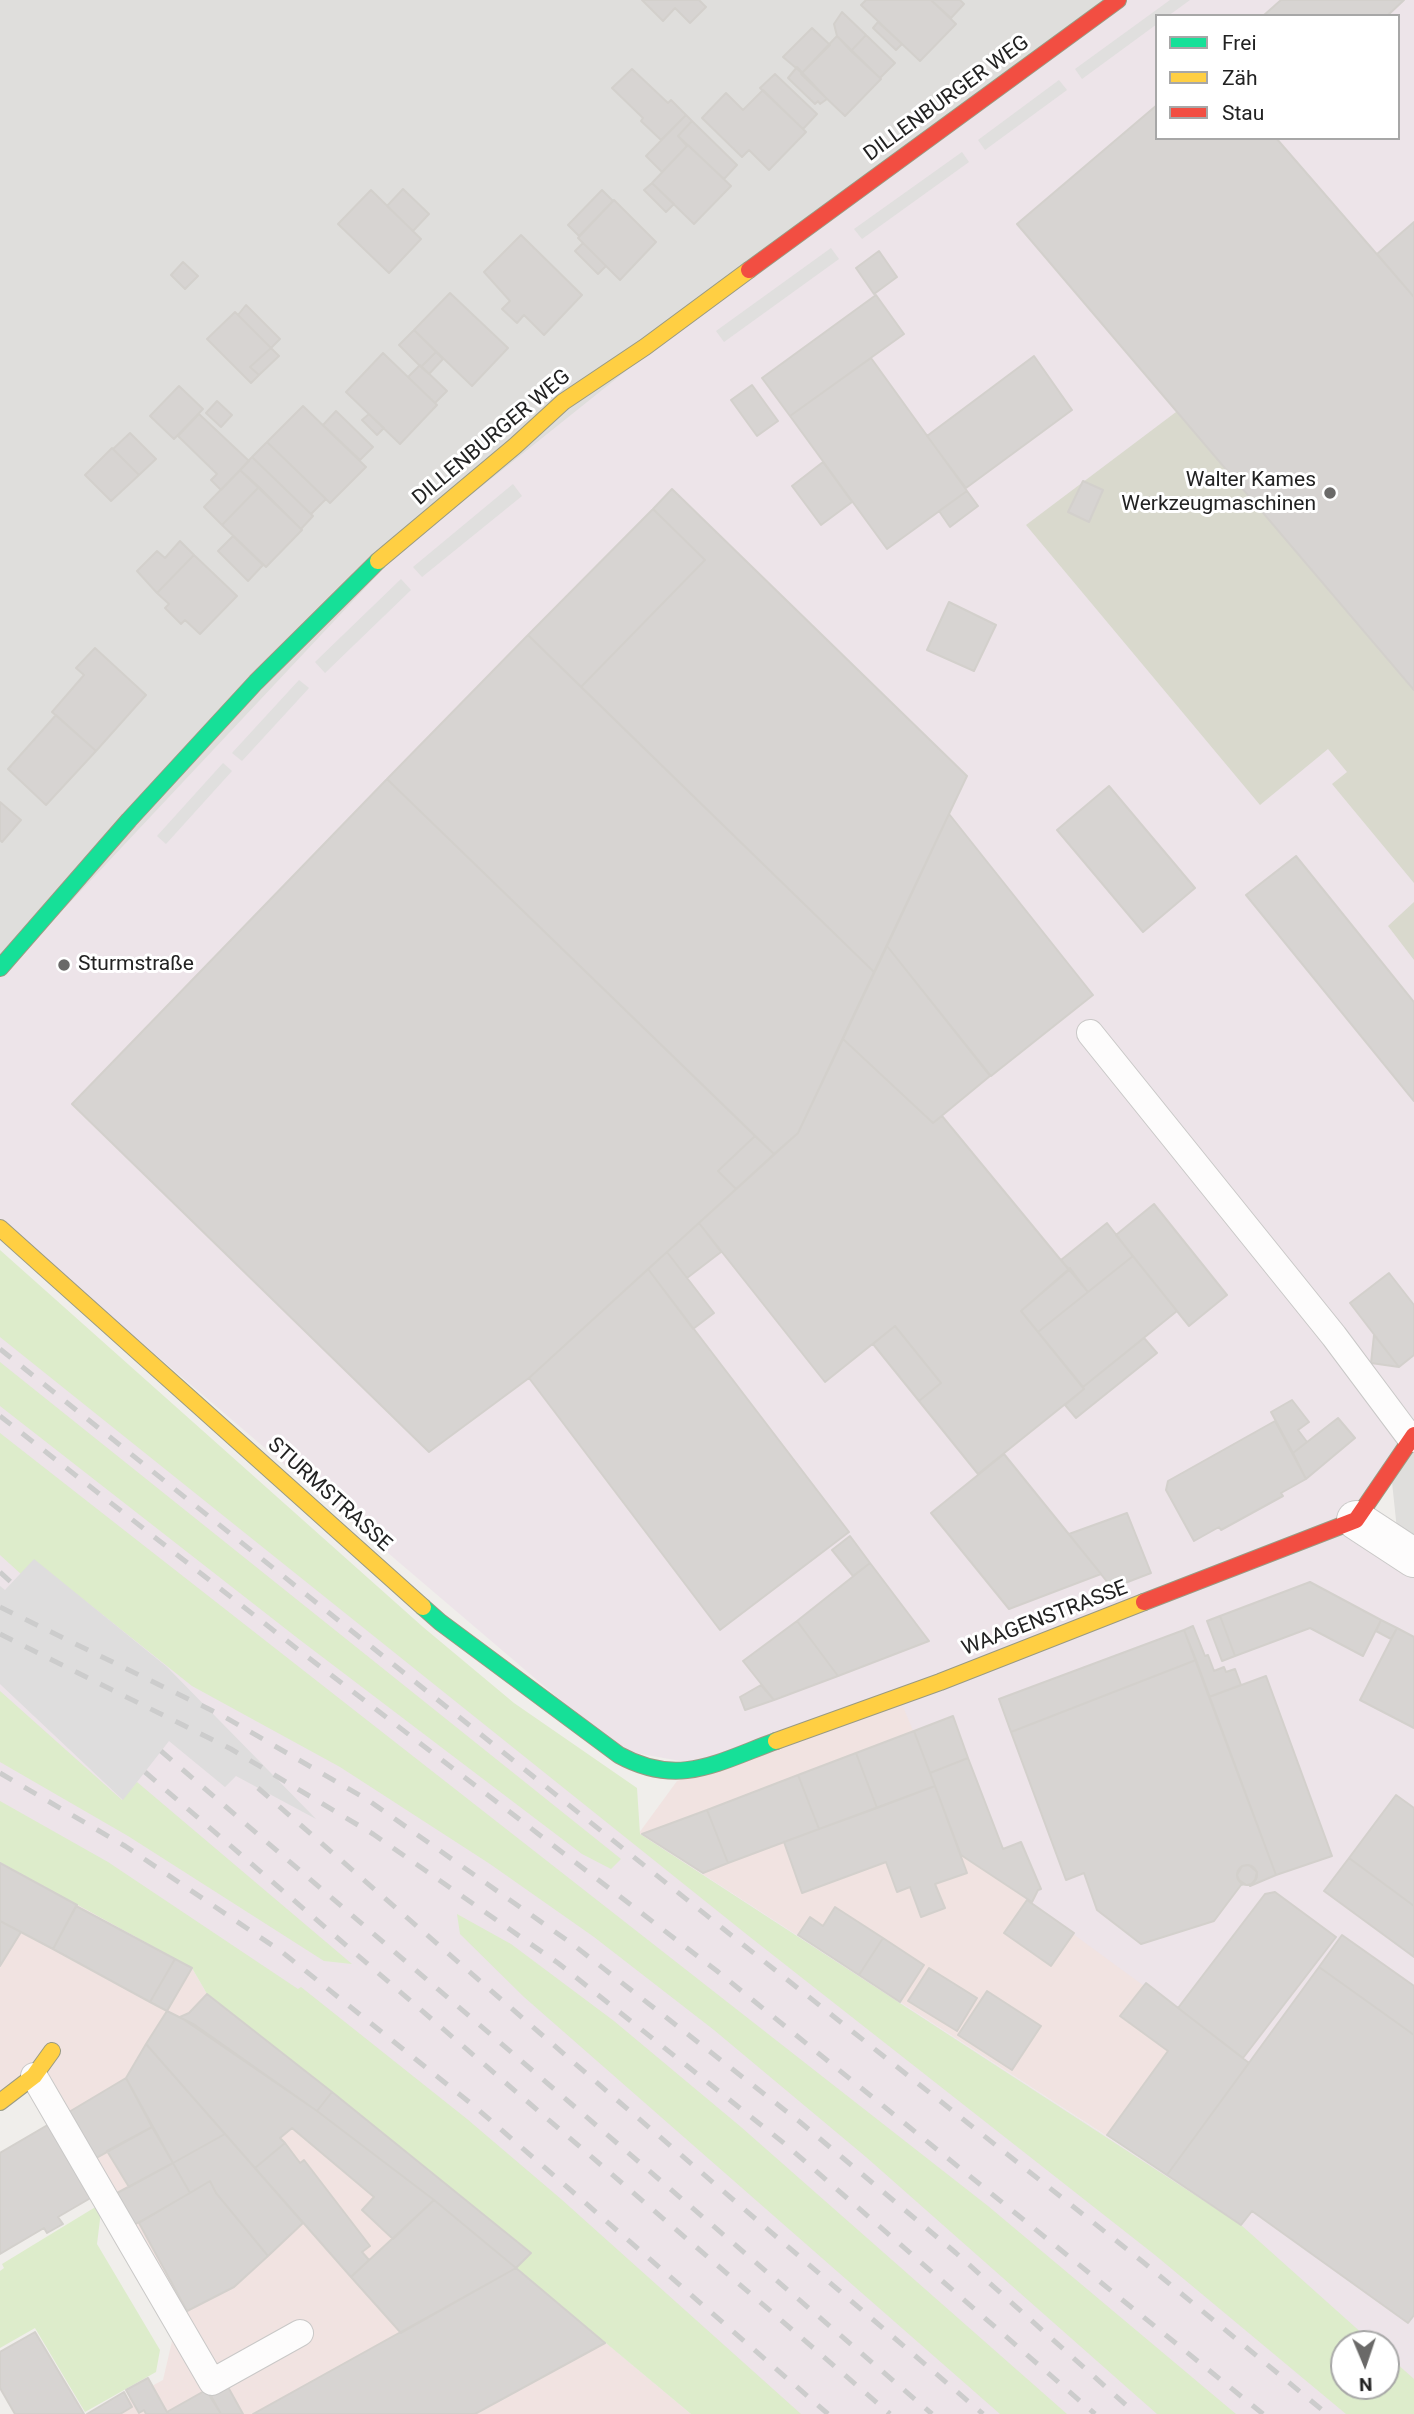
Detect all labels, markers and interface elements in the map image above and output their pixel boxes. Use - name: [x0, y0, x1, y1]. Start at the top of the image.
- legend: [1155, 14, 1400, 140]
- street label: DILLENBURGER WEG: [860, 31, 1034, 167]
- text: Frei: [1222, 31, 1257, 55]
- text: Zäh: [1222, 66, 1258, 90]
- text: Stau: [1222, 101, 1264, 125]
- street label: DILLENBURGER WEG: [408, 365, 576, 511]
- place label: Walter Kames Werkzeugmaschinen: [1121, 468, 1316, 518]
- marker: Walter Kames Werkzeugmaschinen: [1322, 485, 1338, 501]
- place label: Sturmstraße: [78, 952, 194, 978]
- marker: Sturmstraße: [56, 957, 72, 973]
- street label: STURMSTRASSE: [262, 1433, 396, 1557]
- street label: WAAGENSTRASSE: [959, 1576, 1131, 1662]
- north arrow: [1330, 2330, 1400, 2400]
- text: N: [1359, 2373, 1373, 2396]

